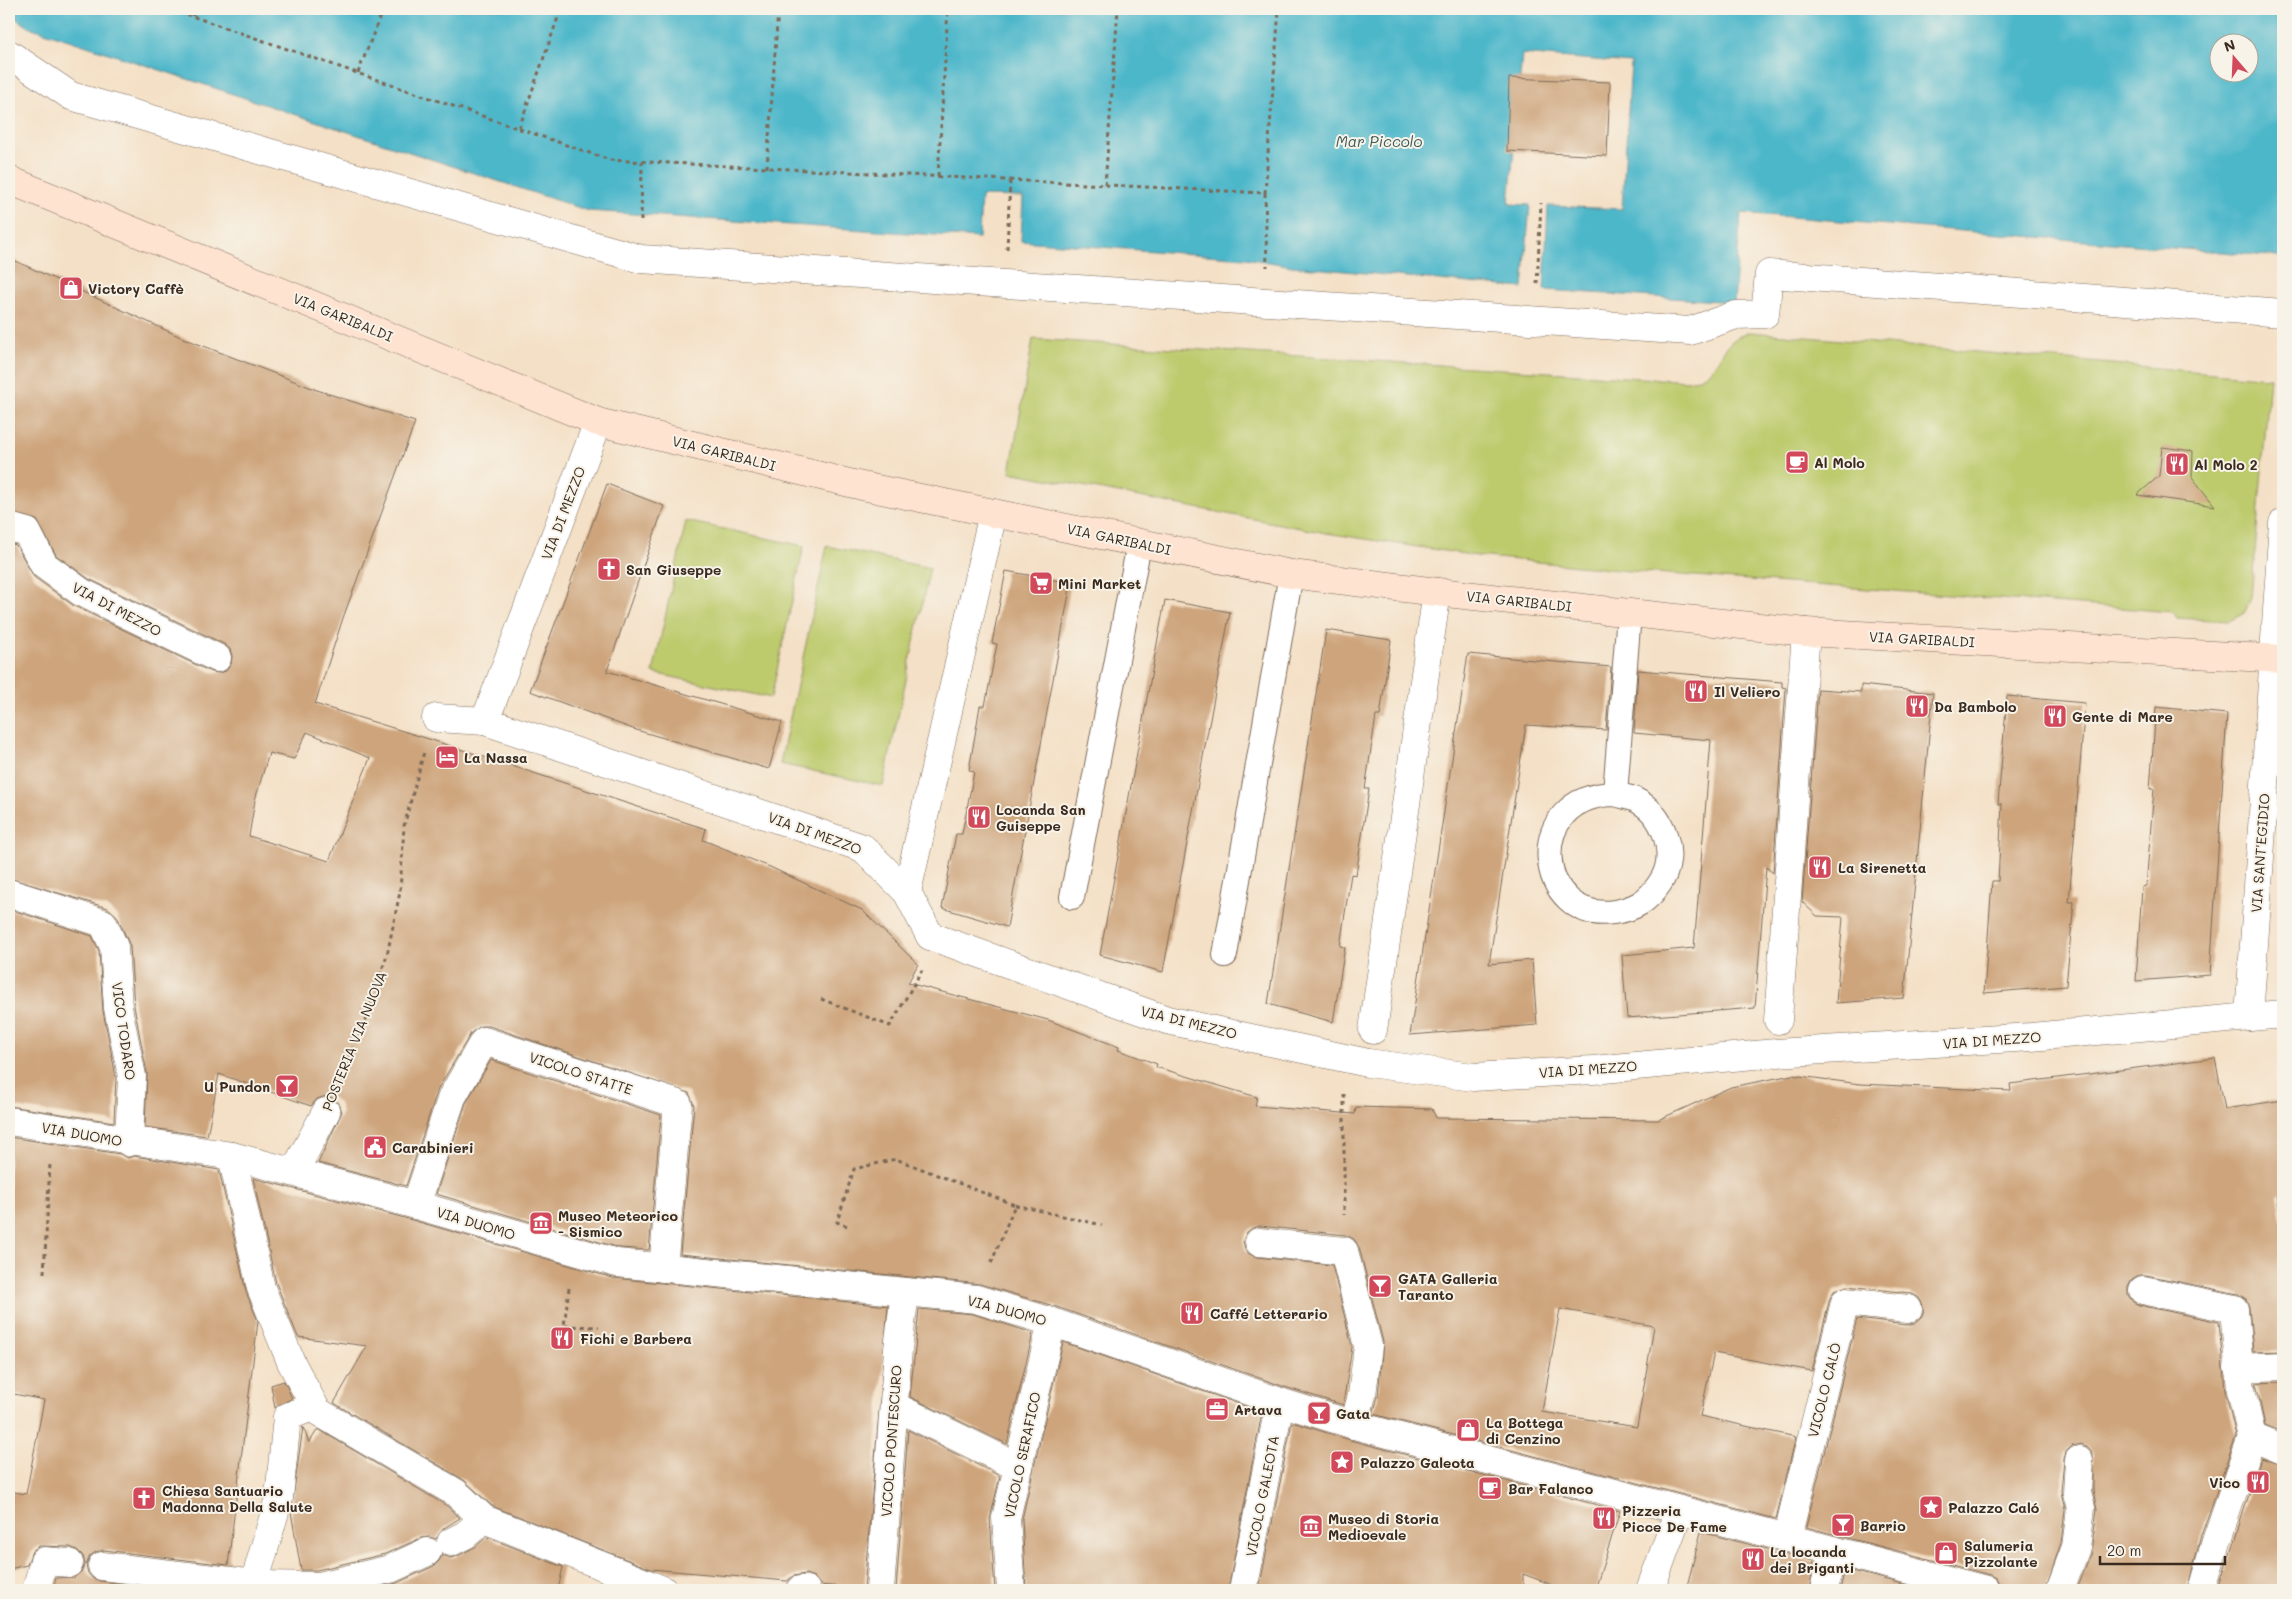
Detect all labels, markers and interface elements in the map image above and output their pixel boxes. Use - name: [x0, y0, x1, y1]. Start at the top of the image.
- north arrow: [2210, 32, 2260, 82]
- text: N: [2221, 35, 2238, 56]
- water label: Mar Piccolo: [1336, 131, 1422, 151]
- shop icon: Victory Caffè: [58, 275, 84, 301]
- place label: Victory Caffè: [88, 279, 184, 298]
- street label: VIA GARIBALDI: [290, 288, 396, 346]
- street label: VIA GARIBALDI: [670, 431, 778, 475]
- cafe icon: Al Molo: [1784, 449, 1810, 475]
- restaurant icon: Al Molo 2: [2164, 451, 2190, 477]
- place label: Al Molo: [1814, 453, 1865, 472]
- place label: Al Molo 2: [2194, 455, 2258, 474]
- street label: VIA DI MEZZO: [536, 464, 590, 562]
- street label: VIA GARIBALDI: [1065, 519, 1173, 559]
- church icon: San Giuseppe: [596, 556, 622, 582]
- place label: San Giuseppe: [626, 560, 721, 579]
- supermarket icon: Mini Market: [1028, 570, 1054, 596]
- place label: Mini Market: [1058, 574, 1141, 593]
- street label: VIA DI MEZZO: [69, 577, 165, 641]
- street label: VIA GARIBALDI: [1465, 586, 1573, 616]
- street label: VIA GARIBALDI: [1869, 627, 1975, 651]
- restaurant icon: Il Veliero: [1683, 678, 1709, 704]
- place label: Il Veliero: [1714, 682, 1781, 701]
- restaurant icon: Da Bambolo: [1904, 693, 1930, 719]
- place label: Da Bambolo: [1934, 697, 2017, 716]
- restaurant icon: Gente di Mare: [2042, 703, 2068, 729]
- place label: Gente di Mare: [2072, 707, 2173, 726]
- hotel icon: La Nassa: [434, 744, 460, 770]
- place label: La Nassa: [464, 748, 528, 767]
- street label: VIA SANT'EGIDIO: [2246, 793, 2274, 913]
- place label: Locanda San Guiseppe: [996, 800, 1086, 835]
- restaurant icon: Locanda San Guiseppe: [966, 804, 992, 830]
- street label: VIA DI MEZZO: [765, 807, 865, 859]
- restaurant icon: La Sirenetta: [1807, 854, 1833, 880]
- place label: La Sirenetta: [1838, 858, 1927, 877]
- street label: POSTERIA VIA NUOVA: [317, 968, 391, 1114]
- street label: VICO TODARO: [108, 981, 140, 1081]
- street label: VIA DI MEZZO: [1139, 1001, 1239, 1043]
- street label: VIA DI MEZZO: [1942, 1027, 2042, 1053]
- street label: VICOLO STATTE: [527, 1047, 635, 1099]
- street label: VIA DI MEZZO: [1538, 1056, 1638, 1082]
- bar icon: U Pundon: [274, 1073, 300, 1099]
- place label: U Pundon: [204, 1077, 270, 1096]
- street label: VIA DUOMO: [40, 1118, 124, 1150]
- public building icon: Carabinieri: [362, 1134, 388, 1160]
- place label: Carabinieri: [392, 1138, 474, 1157]
- street label: VIA DUOMO: [434, 1202, 518, 1244]
- place label: Museo Meteorico - Sismico: [558, 1206, 678, 1241]
- museum icon: Museo Meteorico - Sismico: [528, 1210, 554, 1236]
- place label: GATA Galleria Taranto: [1398, 1269, 1498, 1304]
- bar icon: GATA Galleria Taranto: [1367, 1273, 1393, 1299]
- street label: VIA DUOMO: [965, 1290, 1049, 1330]
- restaurant icon: Caffé Letterario: [1179, 1300, 1205, 1326]
- place label: Caffé Letterario: [1210, 1304, 1328, 1323]
- restaurant icon: Fichi e Barbera: [549, 1325, 575, 1351]
- place label: Fichi e Barbera: [580, 1329, 692, 1348]
- street label: VICOLO CALÒ: [1803, 1340, 1845, 1440]
- street label: VICOLO PONTESCURO: [876, 1364, 906, 1518]
- street label: VICOLO SERAFICO: [999, 1390, 1045, 1520]
- office icon: Artava: [1204, 1396, 1230, 1422]
- place label: Artava: [1234, 1400, 1282, 1419]
- bar icon: Gata: [1306, 1400, 1332, 1426]
- place label: Gata: [1336, 1404, 1371, 1423]
- place label: La Bottega di Cenzino: [1486, 1413, 1564, 1448]
- shop icon: La Bottega di Cenzino: [1455, 1417, 1481, 1443]
- street label: VICOLO GALEOTA: [1241, 1434, 1283, 1558]
- place icon: Palazzo Galeota: [1329, 1449, 1355, 1475]
- place label: Palazzo Galeota: [1360, 1453, 1475, 1472]
- restaurant icon: Vico: [2245, 1469, 2271, 1495]
- place label: Vico: [2209, 1473, 2240, 1492]
- cafe icon: Bar Falanco: [1477, 1475, 1503, 1501]
- place label: Bar Falanco: [1508, 1479, 1594, 1498]
- place label: Chiesa Santuario Madonna Della Salute: [162, 1481, 312, 1516]
- church icon: Chiesa Santuario Madonna Della Salute: [131, 1485, 157, 1511]
- place icon: Palazzo Caló: [1918, 1494, 1944, 1520]
- place label: Palazzo Caló: [1948, 1498, 2040, 1517]
- place label: Pizzeria Picce De Fame: [1622, 1501, 1727, 1536]
- restaurant icon: Pizzeria Picce De Fame: [1591, 1505, 1617, 1531]
- place label: Museo di Storia Medioevale: [1328, 1509, 1439, 1544]
- bar icon: Barrio: [1830, 1512, 1856, 1538]
- museum icon: Museo di Storia Medioevale: [1298, 1513, 1324, 1539]
- place label: Barrio: [1860, 1516, 1906, 1535]
- scale bar: [2100, 1534, 2224, 1566]
- place label: Salumeria Pizzolante: [1964, 1536, 2038, 1571]
- shop icon: Salumeria Pizzolante: [1933, 1540, 1959, 1566]
- text: 20 m: [2107, 1540, 2141, 1560]
- place label: La locanda dei Briganti: [1770, 1542, 1854, 1577]
- restaurant icon: La locanda dei Briganti: [1740, 1546, 1766, 1572]

